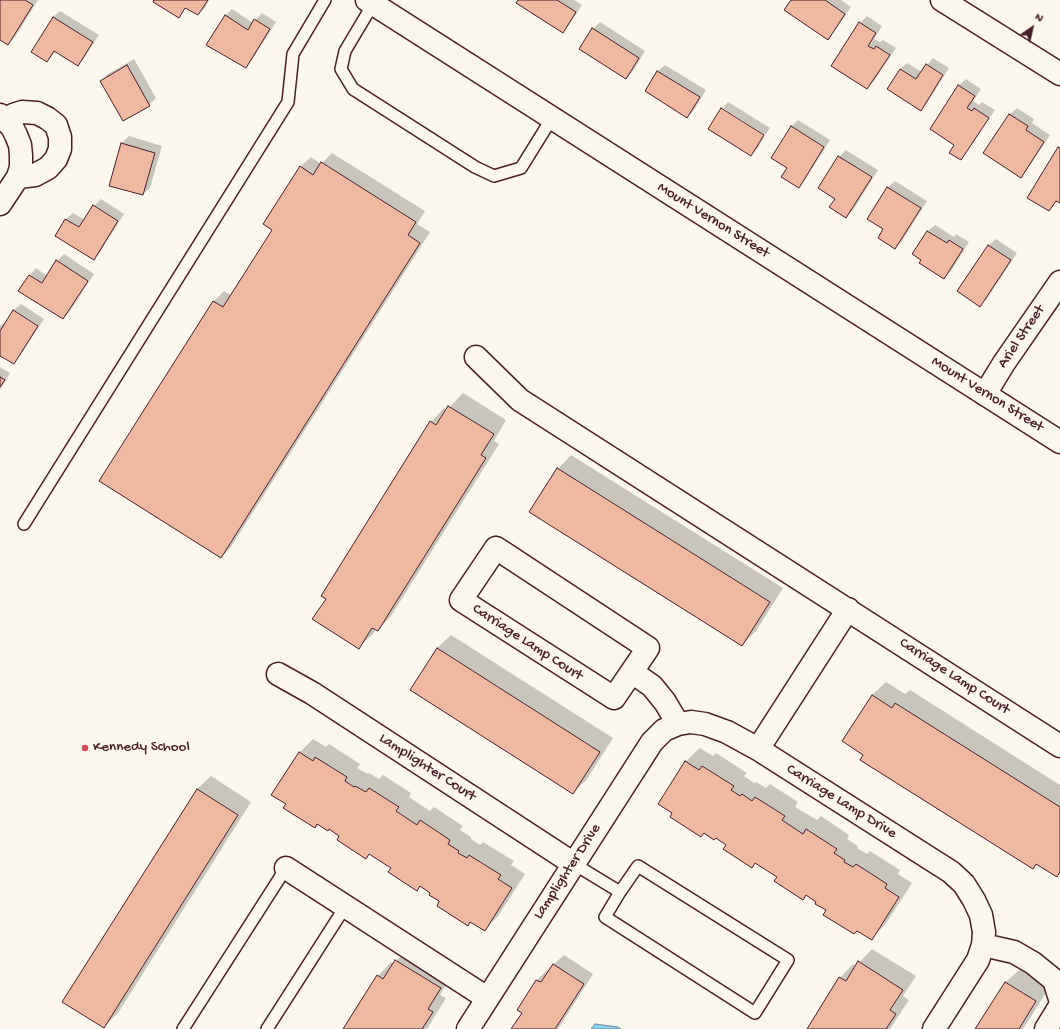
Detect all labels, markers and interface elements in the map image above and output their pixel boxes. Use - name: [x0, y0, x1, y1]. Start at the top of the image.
- north arrow: [1012, 8, 1052, 48]
- text: N: [1032, 11, 1045, 25]
- street label: Mount Vernon Street: [654, 179, 772, 263]
- street label: Ariel Street: [994, 302, 1050, 372]
- street label: Mount Vernon Street: [928, 353, 1046, 437]
- street label: Carriage Lamp Court: [468, 601, 586, 685]
- street label: Carriage Lamp Court: [895, 635, 1013, 719]
- street label: Lamplighter Court: [375, 730, 479, 806]
- place label: Kennedy School: [93, 739, 190, 757]
- marker: Kennedy School: [80, 743, 90, 753]
- street label: Carriage Lamp Drive: [783, 761, 899, 843]
- street label: Lamplighter Drive: [530, 821, 606, 923]

